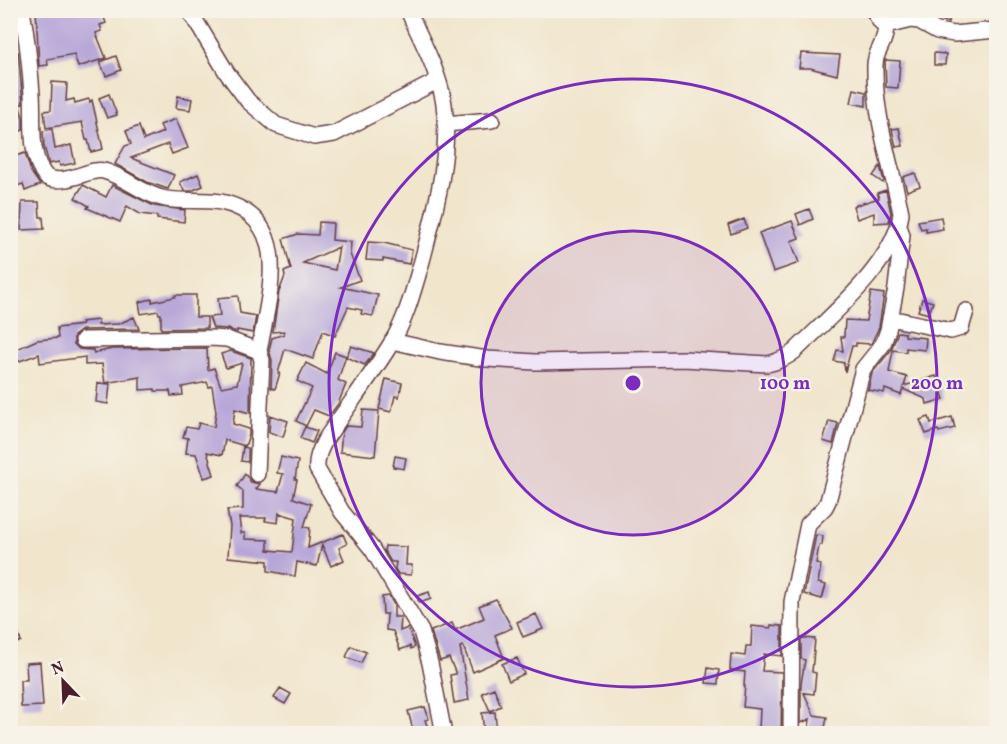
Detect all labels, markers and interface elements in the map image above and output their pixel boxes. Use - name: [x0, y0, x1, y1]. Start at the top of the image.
- text: 100 m: [760, 372, 810, 397]
- text: 200 m: [911, 372, 963, 397]
- centre of rings: [623, 373, 643, 393]
- north arrow: [33, 651, 93, 711]
- text: N: [48, 656, 68, 681]

